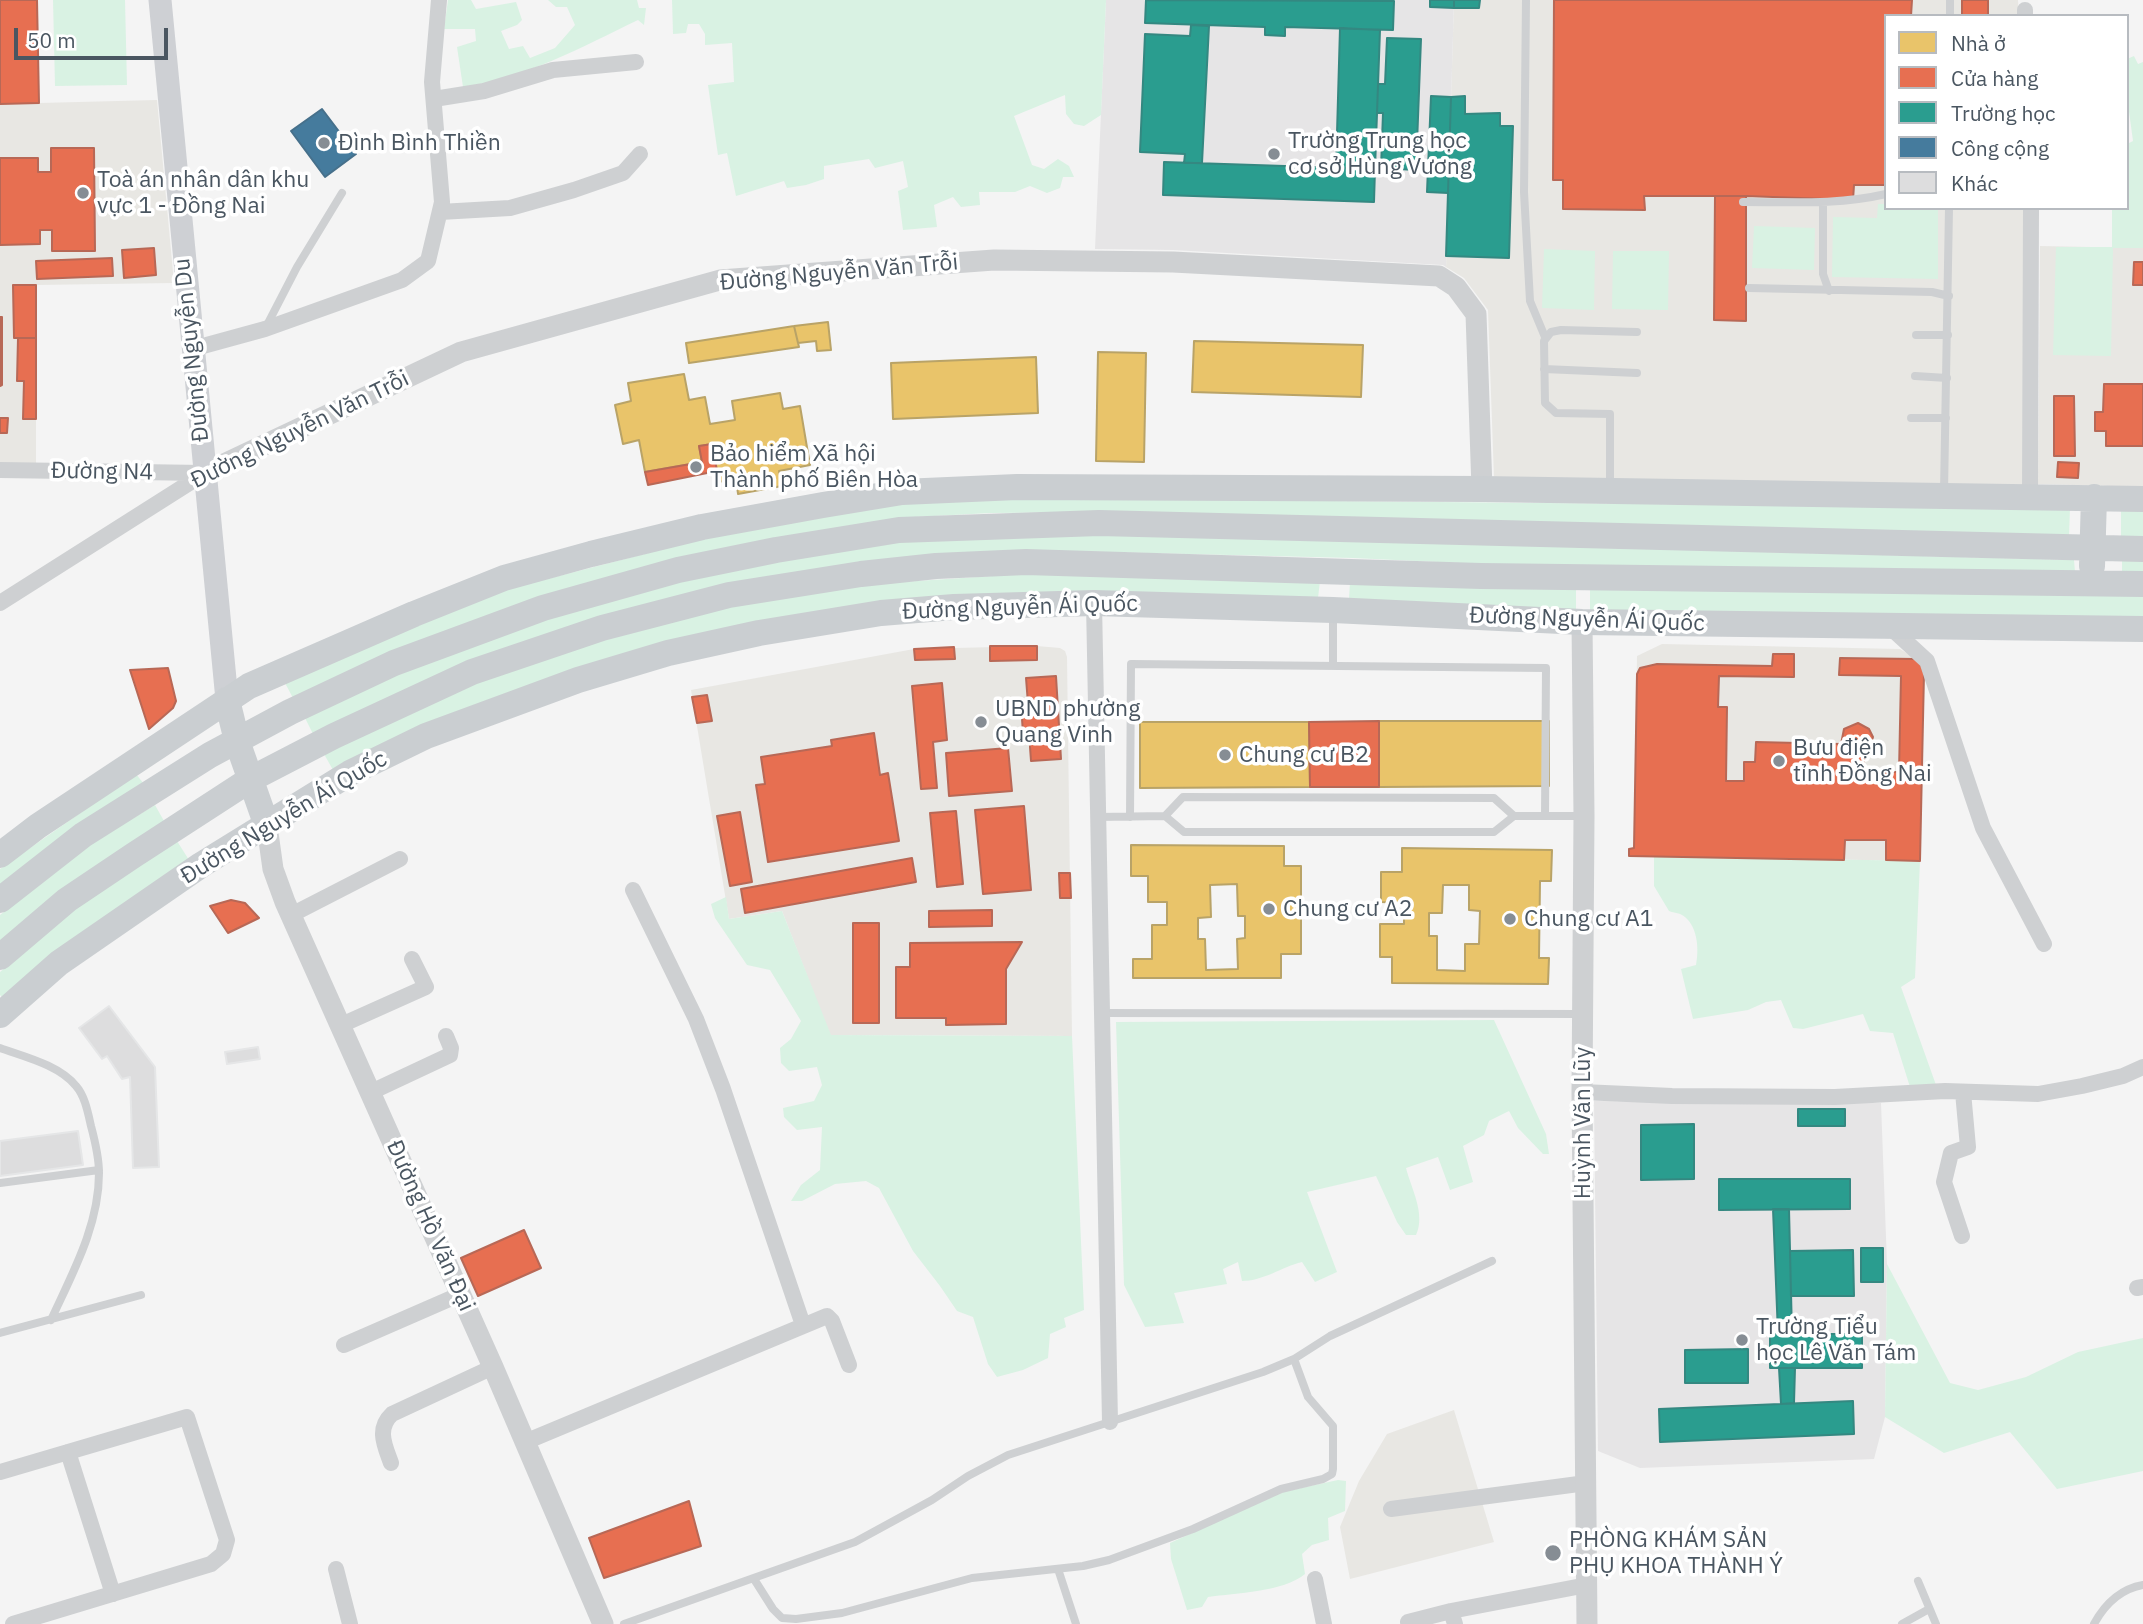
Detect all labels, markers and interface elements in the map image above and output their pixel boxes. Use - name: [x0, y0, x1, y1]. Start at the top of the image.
- scale bar: [18, 14, 172, 58]
- legend: [1884, 14, 2129, 210]
- text: 50 m: [27, 26, 76, 54]
- text: Nhà ở: [1951, 29, 2006, 57]
- text: Cửa hàng: [1951, 64, 2038, 92]
- text: Trường học: [1951, 99, 2056, 127]
- place label: Trường Trung học cơ sở Hùng Vương: [1288, 127, 1472, 181]
- place label: Đình Bình Thiền: [338, 129, 501, 157]
- text: Công cộng: [1951, 134, 2049, 162]
- marker: Đình Bình Thiền: [316, 135, 332, 151]
- marker: Trường Trung học cơ sở Hùng Vương: [1266, 146, 1282, 162]
- place label: Toà án nhân dân khu vực 1 - Đồng Nai: [97, 166, 309, 220]
- text: Khác: [1951, 169, 1998, 197]
- marker: Toà án nhân dân khu vực 1 - Đồng Nai: [75, 185, 91, 201]
- street label: Đường Nguyễn Văn Trỗi: [719, 249, 959, 297]
- street label: Đường Nguyễn Du: [169, 257, 215, 443]
- street label: Đường Nguyễn Văn Trỗi: [186, 365, 414, 495]
- place label: Bảo hiểm Xã hội Thành phố Biên Hòa: [710, 440, 918, 494]
- street label: Đường N4: [51, 457, 153, 487]
- marker: Bảo hiểm Xã hội Thành phố Biên Hòa: [688, 459, 704, 475]
- street label: Đường Nguyễn Ái Quốc: [902, 590, 1138, 626]
- street label: Đường Nguyễn Ái Quốc: [1469, 602, 1705, 638]
- place label: UBND phường Quang Vinh: [995, 695, 1140, 749]
- marker: UBND phường Quang Vinh: [973, 714, 989, 730]
- place label: Bưu điện tỉnh Đồng Nai: [1793, 734, 1932, 788]
- place label: Chung cư B2: [1239, 741, 1369, 769]
- street label: Đường Nguyễn Ái Quốc: [176, 745, 392, 891]
- marker: Chung cư B2: [1217, 747, 1233, 763]
- marker: Bưu điện tỉnh Đồng Nai: [1771, 753, 1787, 769]
- place label: Chung cư A2: [1283, 895, 1413, 923]
- marker: Chung cư A2: [1261, 901, 1277, 917]
- place label: Chung cư A1: [1524, 905, 1654, 933]
- marker: Chung cư A1: [1502, 911, 1518, 927]
- street label: Huỳnh Văn Lũy: [1569, 1047, 1597, 1199]
- street label: Đường Hồ Văn Đại: [380, 1136, 480, 1316]
- place label: Trường Tiểu học Lê Văn Tám: [1756, 1313, 1916, 1367]
- marker: Trường Tiểu học Lê Văn Tám: [1734, 1332, 1750, 1348]
- place label: PHÒNG KHÁM SẢN PHỤ KHOA THÀNH Ý: [1569, 1526, 1783, 1580]
- marker: PHÒNG KHÁM SẢN PHỤ KHOA THÀNH Ý: [1543, 1543, 1563, 1563]

